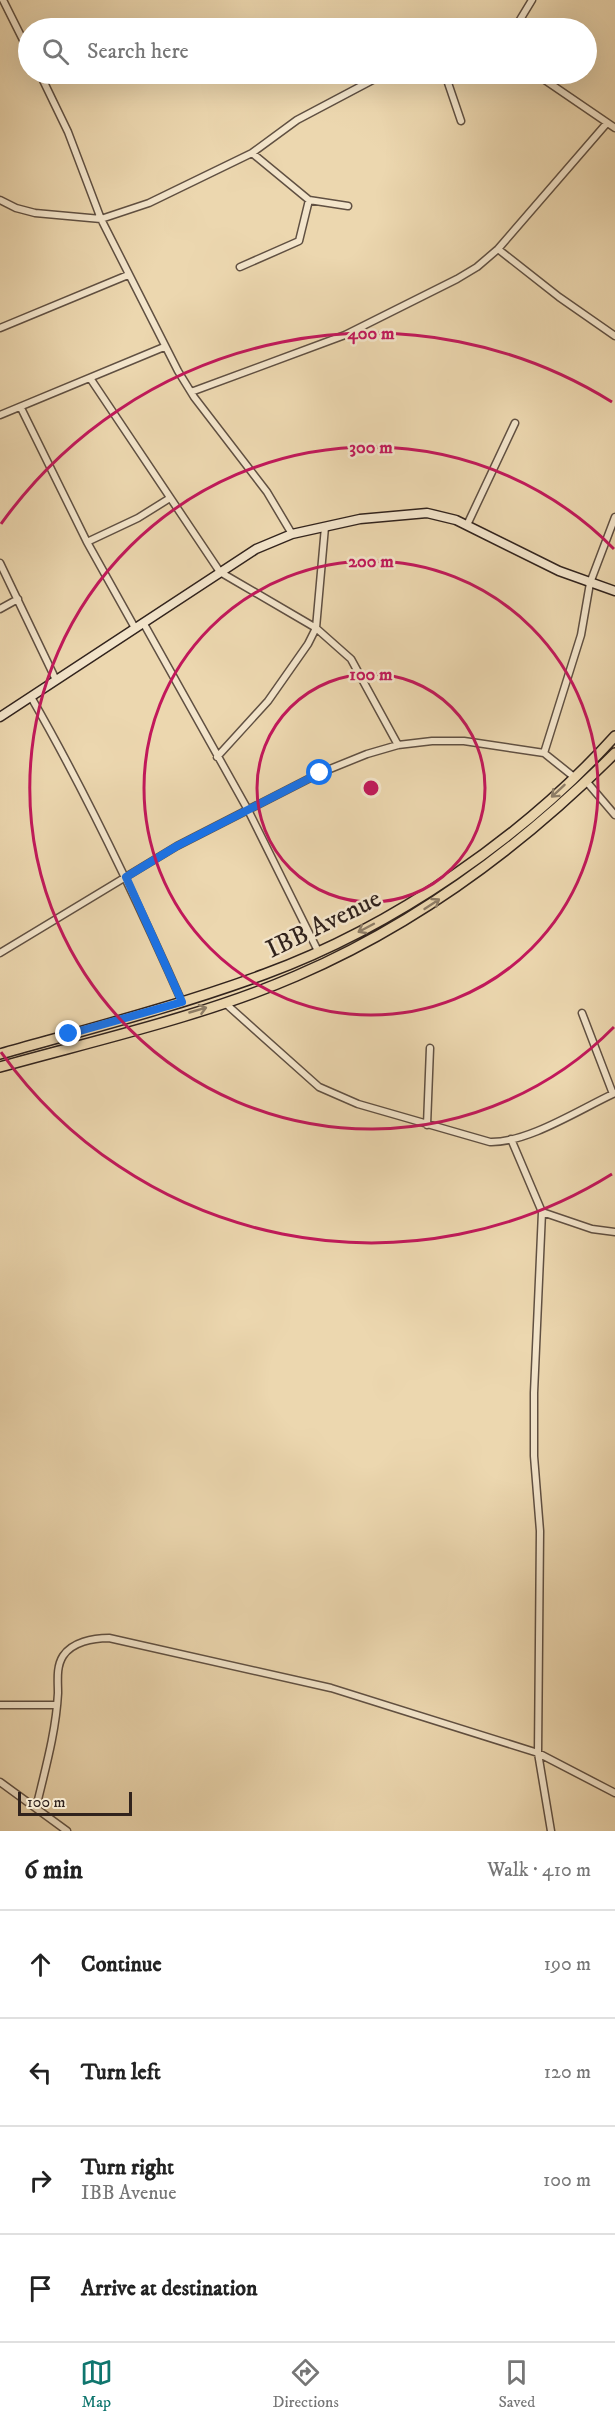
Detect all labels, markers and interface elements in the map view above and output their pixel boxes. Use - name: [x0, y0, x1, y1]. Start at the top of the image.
- search box: [18, 18, 597, 84]
- icon: search: [39, 35, 72, 68]
- text: Search here: [87, 38, 189, 65]
- text: 400 m: [346, 323, 395, 345]
- text: 300 m: [349, 437, 393, 459]
- text: 200 m: [348, 551, 394, 573]
- text: 100 m: [349, 664, 393, 686]
- route start: [306, 759, 332, 785]
- centre of rings: [361, 778, 381, 798]
- one-way arrow: [551, 784, 566, 798]
- street label: IBB Avenue: [261, 882, 387, 966]
- one-way arrow: [423, 898, 439, 910]
- one-way arrow: [357, 923, 375, 934]
- one-way arrow: [188, 1004, 207, 1015]
- route end: [55, 1020, 81, 1046]
- scale bar: [18, 1789, 132, 1816]
- text: 100 m: [27, 1792, 66, 1812]
- text: 6 min: [24, 1854, 83, 1887]
- text: Walk · 410 m: [487, 1858, 591, 1883]
- icon: ahead: [24, 1948, 57, 1981]
- text: Continue: [81, 1951, 162, 1978]
- text: 190 m: [544, 1952, 591, 1977]
- icon: left: [24, 2056, 57, 2089]
- text: Turn left: [81, 2059, 161, 2086]
- text: 120 m: [544, 2060, 591, 2085]
- text: Turn right: [81, 2154, 174, 2181]
- icon: right: [24, 2164, 57, 2197]
- text: 100 m: [543, 2168, 591, 2193]
- text: IBB Avenue: [81, 2181, 177, 2206]
- icon: arrive: [24, 2272, 57, 2305]
- text: Arrive at destination: [81, 2275, 258, 2302]
- tab: Map: [80, 2356, 113, 2412]
- tab: Directions: [272, 2356, 339, 2412]
- tab: Saved: [498, 2356, 535, 2412]

